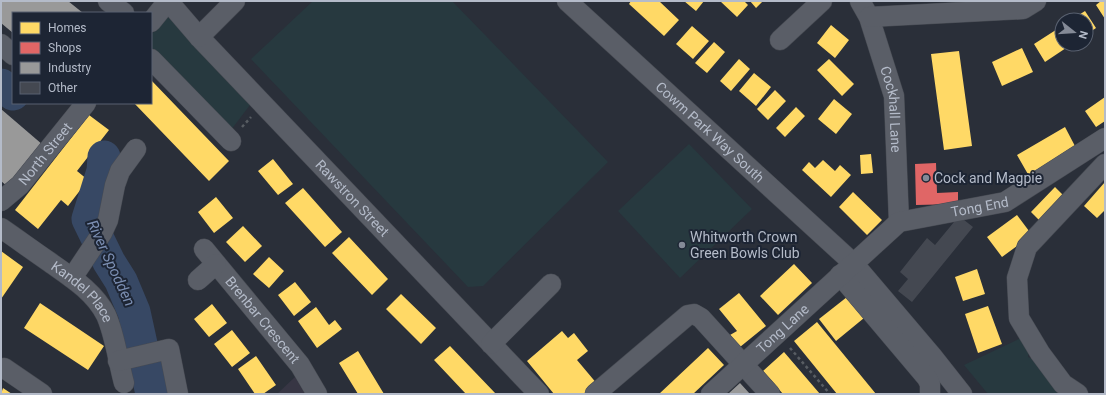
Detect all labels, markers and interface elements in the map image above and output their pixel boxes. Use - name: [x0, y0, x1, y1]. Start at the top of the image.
- legend: [12, 12, 152, 104]
- north arrow: [1054, 12, 1094, 52]
- text: Homes: [48, 21, 86, 35]
- text: N: [1076, 29, 1090, 41]
- text: Shops: [48, 41, 82, 55]
- text: Industry: [48, 61, 92, 75]
- street label: Cockhall Lane: [877, 64, 904, 153]
- street label: Cowm Park Way South: [653, 78, 768, 186]
- text: Other: [48, 81, 77, 95]
- street label: North Street: [15, 119, 75, 188]
- street label: Rawstron Street: [312, 157, 393, 240]
- place label: Cock and Magpie: [934, 170, 1042, 186]
- marker: Cock and Magpie: [921, 173, 931, 183]
- street label: Tong End: [950, 193, 1010, 220]
- water label: River Spodden: [83, 217, 139, 309]
- place label: Whitworth Crown Green Bowls Club: [690, 229, 800, 261]
- marker: Whitworth Crown Green Bowls Club: [677, 240, 687, 250]
- street label: Kandel Place: [48, 258, 116, 324]
- street label: Brenbar Crescent: [222, 273, 303, 367]
- street label: Tong Lane: [753, 301, 812, 356]

